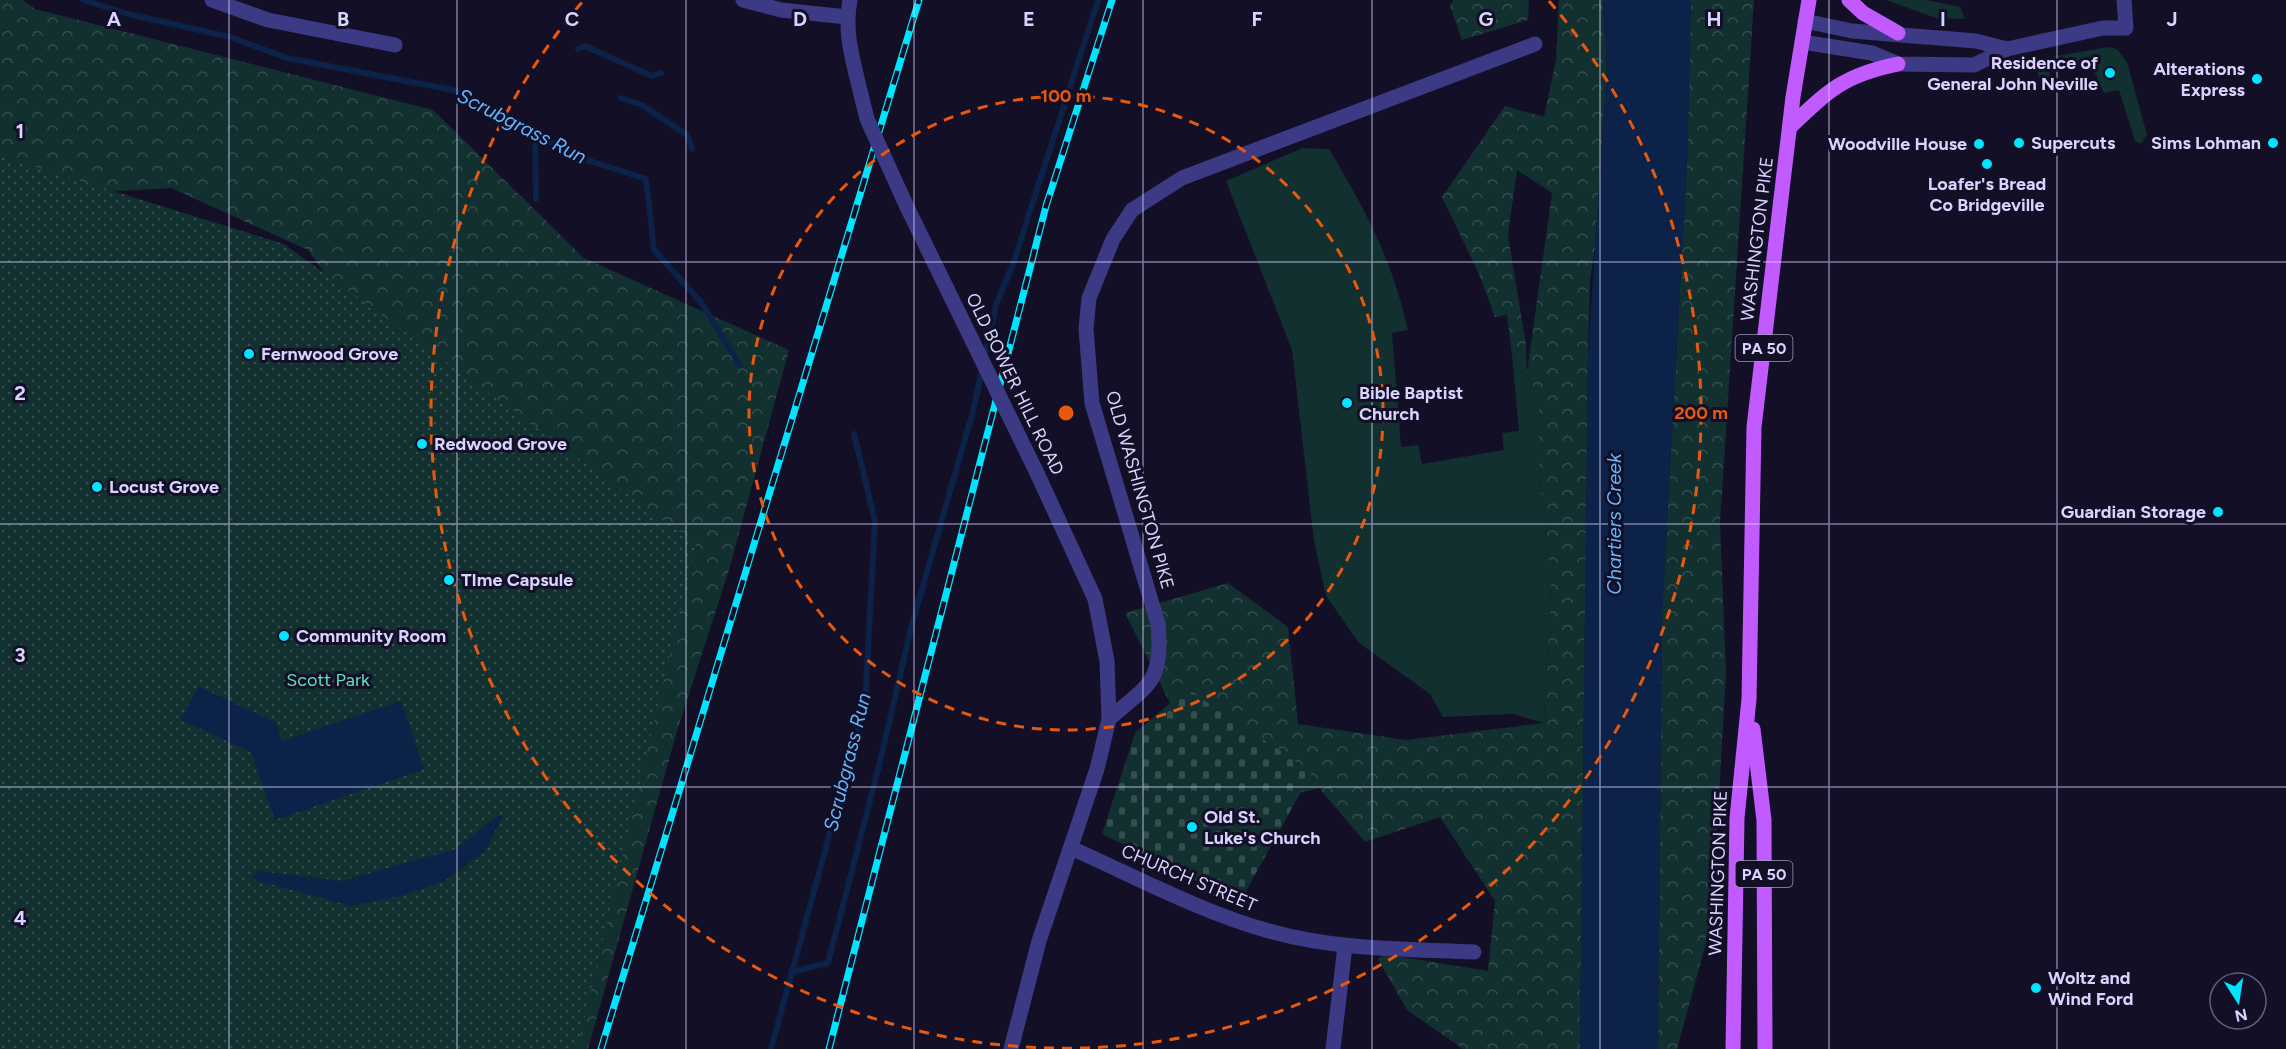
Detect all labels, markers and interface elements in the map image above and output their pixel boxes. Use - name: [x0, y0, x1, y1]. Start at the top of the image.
- text: A: [107, 7, 122, 31]
- text: B: [337, 7, 349, 31]
- text: C: [565, 7, 579, 31]
- text: D: [793, 7, 807, 31]
- text: E: [1023, 7, 1035, 31]
- text: F: [1251, 7, 1263, 31]
- text: G: [1479, 7, 1494, 31]
- text: H: [1707, 7, 1722, 31]
- text: I: [1940, 7, 1946, 31]
- text: J: [2166, 7, 2178, 31]
- place label: Residence of General John Neville: [1927, 52, 2099, 95]
- place label: Alterations Express: [2153, 58, 2246, 101]
- marker: Residence of General John Neville: [2103, 66, 2117, 80]
- marker: Alterations Express: [2250, 72, 2264, 86]
- water label: Scrubgrass Run: [453, 83, 591, 169]
- text: 100 m: [1041, 85, 1091, 107]
- text: 1: [16, 119, 24, 143]
- place label: Supercuts: [2031, 132, 2116, 154]
- place label: Sims Lohman: [2151, 132, 2261, 154]
- place label: Woodville House: [1828, 133, 1967, 155]
- marker: Supercuts: [2012, 136, 2026, 150]
- marker: Sims Lohman: [2266, 136, 2280, 150]
- marker: Woodville House: [1972, 137, 1986, 151]
- street label: WASHINGTON PIKE: [1736, 156, 1778, 322]
- marker: Loafer's Bread Co Bridgeville: [1980, 157, 1994, 171]
- place label: Loafer's Bread Co Bridgeville: [1928, 173, 2046, 216]
- street label: OLD BOWER HILL ROAD: [961, 289, 1069, 479]
- road number: PA 50: [1736, 335, 1792, 361]
- place label: Fernwood Grove: [261, 343, 398, 365]
- marker: Fernwood Grove: [242, 347, 256, 361]
- text: 2: [14, 381, 26, 405]
- place label: Bible Baptist Church: [1359, 382, 1463, 425]
- street label: OLD WASHINGTON PIKE: [1101, 388, 1179, 592]
- marker: Bible Baptist Church: [1340, 396, 1354, 410]
- text: 200 m: [1674, 402, 1728, 424]
- centre of rings: [1056, 403, 1076, 423]
- place label: Redwood Grove: [434, 433, 567, 455]
- marker: Redwood Grove: [415, 437, 429, 451]
- water label: Chartiers Creek: [1602, 452, 1626, 595]
- place label: Locust Grove: [109, 476, 219, 498]
- marker: Locust Grove: [90, 480, 104, 494]
- place label: Guardian Storage: [2061, 501, 2206, 523]
- marker: Guardian Storage: [2211, 505, 2225, 519]
- place label: TIme Capsule: [461, 569, 573, 591]
- marker: TIme Capsule: [442, 573, 456, 587]
- place label: Community Room: [296, 625, 446, 647]
- marker: Community Room: [277, 629, 291, 643]
- text: 3: [14, 643, 26, 667]
- park label: Scott Park: [286, 669, 370, 691]
- water label: Scrubgrass Run: [818, 690, 876, 834]
- street label: WASHINGTON PIKE: [1704, 790, 1732, 956]
- place label: Old St. Luke's Church: [1204, 806, 1321, 849]
- marker: Old St. Luke's Church: [1185, 820, 1199, 834]
- street label: CHURCH STREET: [1118, 840, 1260, 916]
- road number: PA 50: [1736, 861, 1792, 887]
- text: 4: [14, 906, 27, 930]
- place label: Woltz and Wind Ford: [2048, 967, 2133, 1010]
- north arrow: [2208, 971, 2268, 1031]
- marker: Woltz and Wind Ford: [2029, 981, 2043, 995]
- text: N: [2233, 1005, 2249, 1026]

